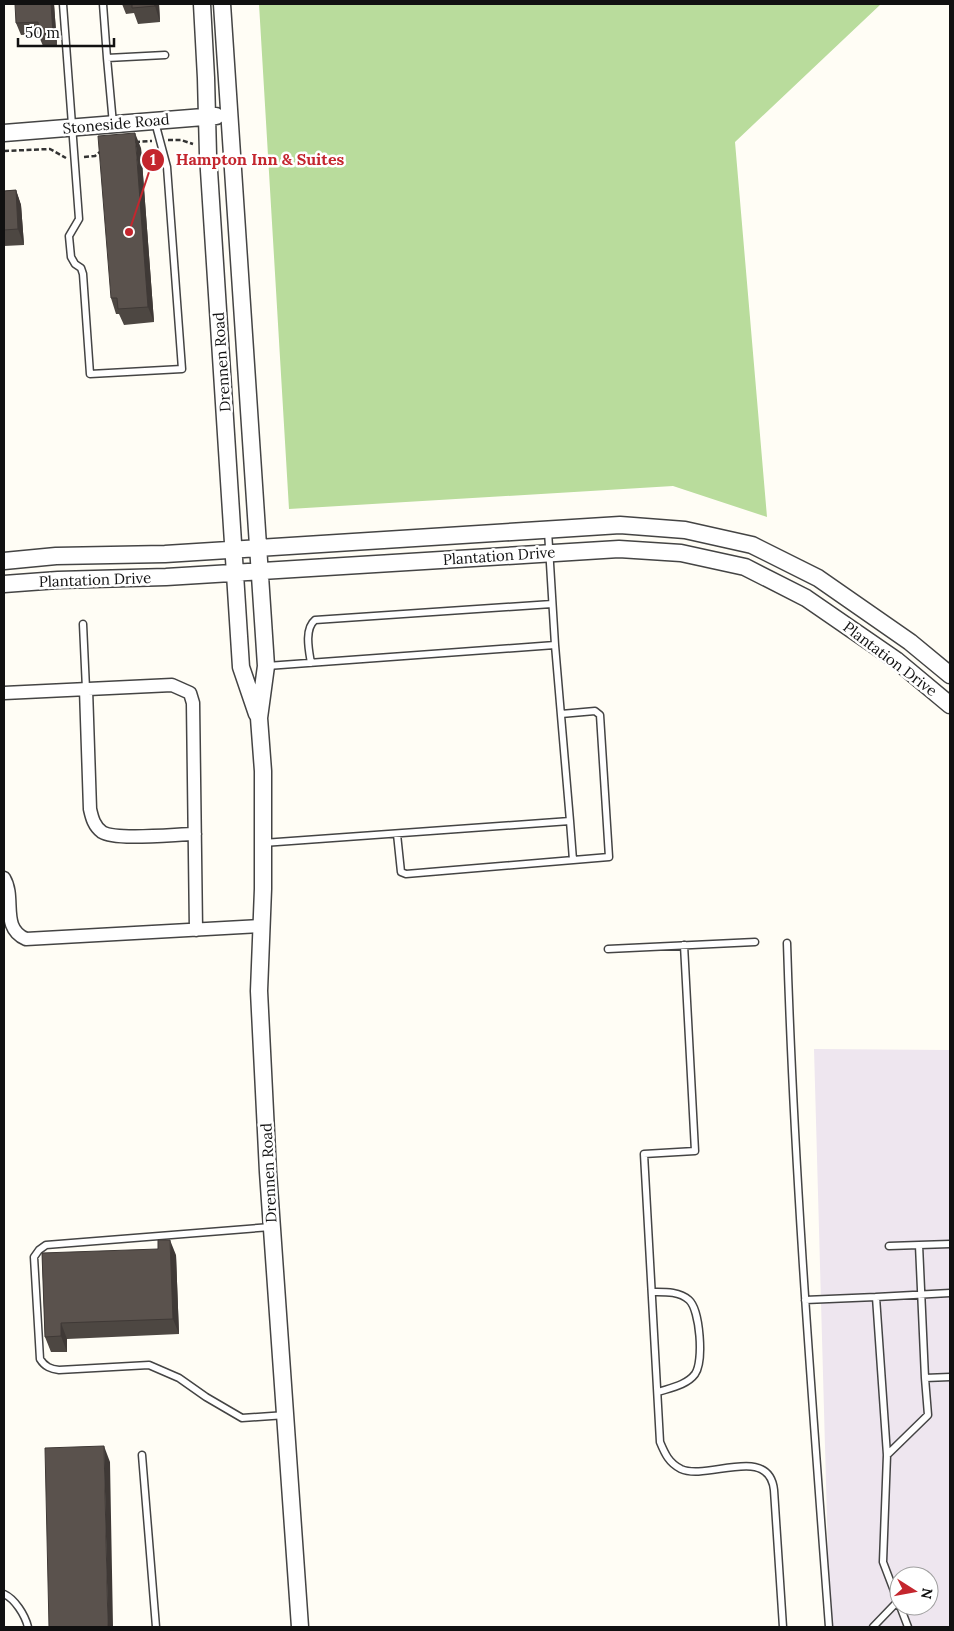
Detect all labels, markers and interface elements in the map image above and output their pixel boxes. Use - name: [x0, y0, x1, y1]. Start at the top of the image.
- scale bar: [18, 15, 114, 47]
- text: 50 m: [25, 23, 60, 42]
- street label: Stoneside Road: [62, 109, 170, 138]
- callout: Hampton Inn & Suites: [141, 144, 354, 175]
- text: Hampton Inn & Suites: [176, 149, 344, 169]
- text: 1: [150, 150, 156, 169]
- street label: Drennen Road: [209, 312, 234, 413]
- street label: Plantation Drive: [442, 542, 556, 569]
- street label: Plantation Drive: [38, 568, 152, 591]
- street label: Plantation Drive: [840, 617, 941, 700]
- street label: Drennen Road: [256, 1123, 281, 1223]
- north arrow: [889, 1566, 939, 1616]
- text: N: [917, 1586, 937, 1601]

